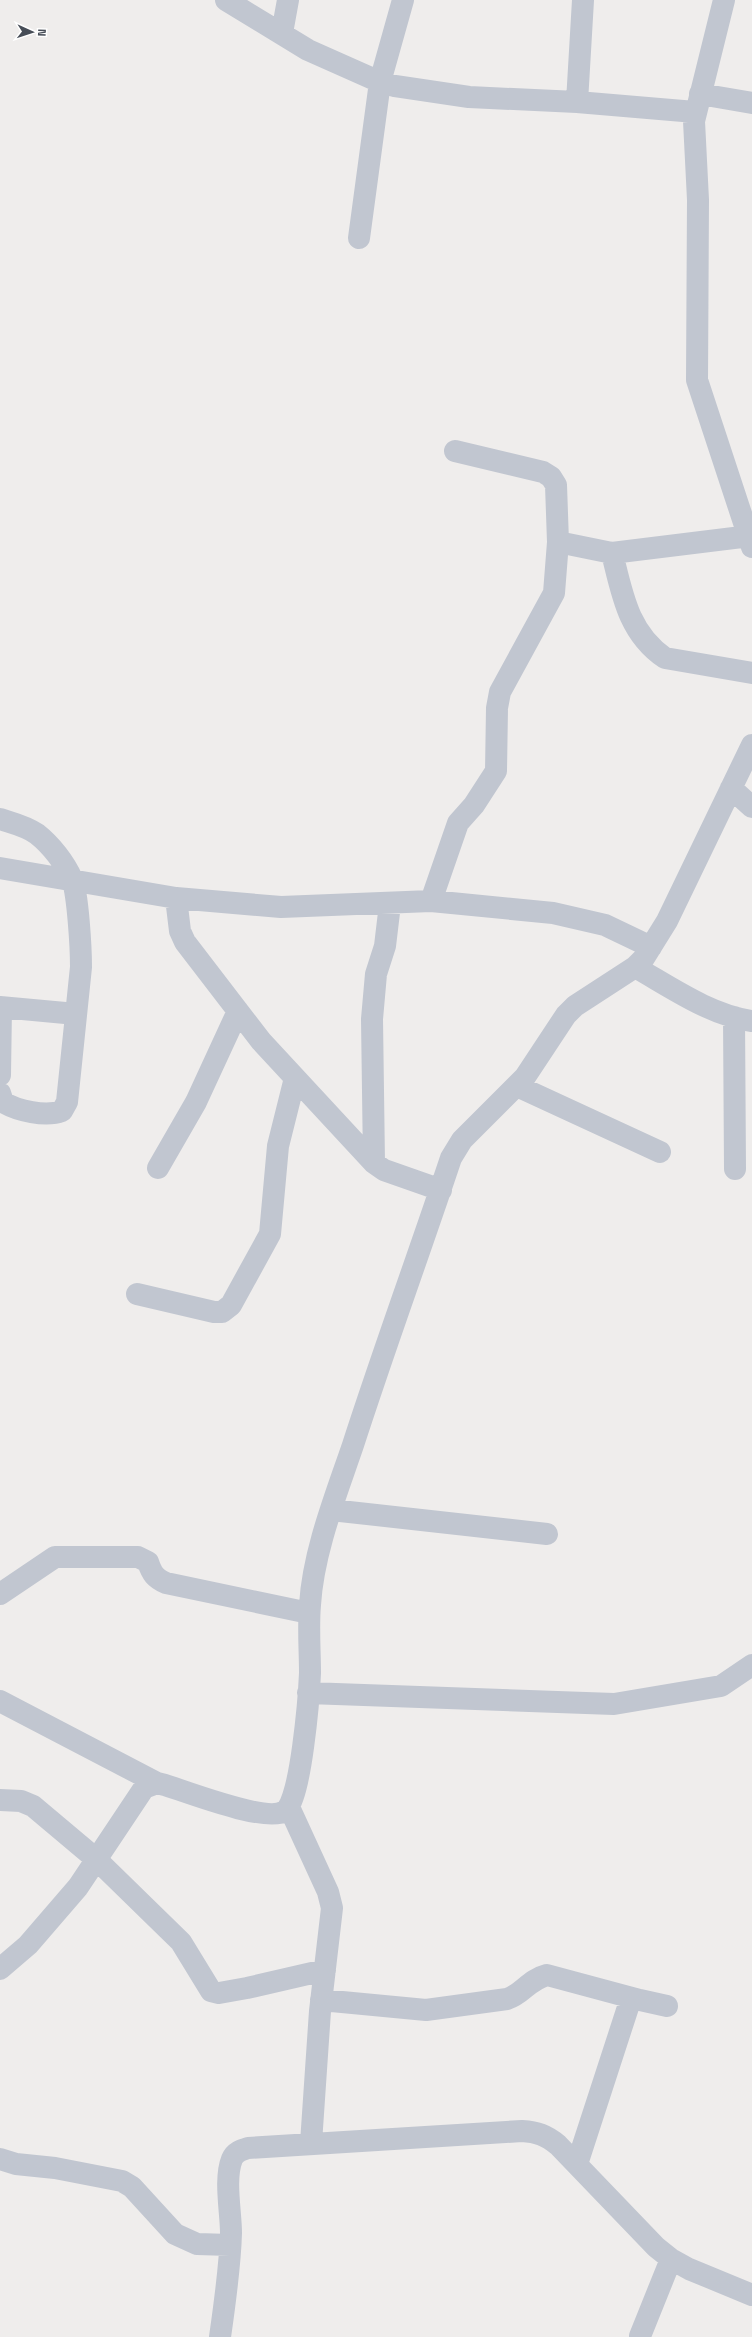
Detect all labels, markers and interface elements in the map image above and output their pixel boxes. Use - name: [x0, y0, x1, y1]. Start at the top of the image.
- north arrow: [12, 12, 52, 52]
- text: N: [35, 28, 49, 37]

